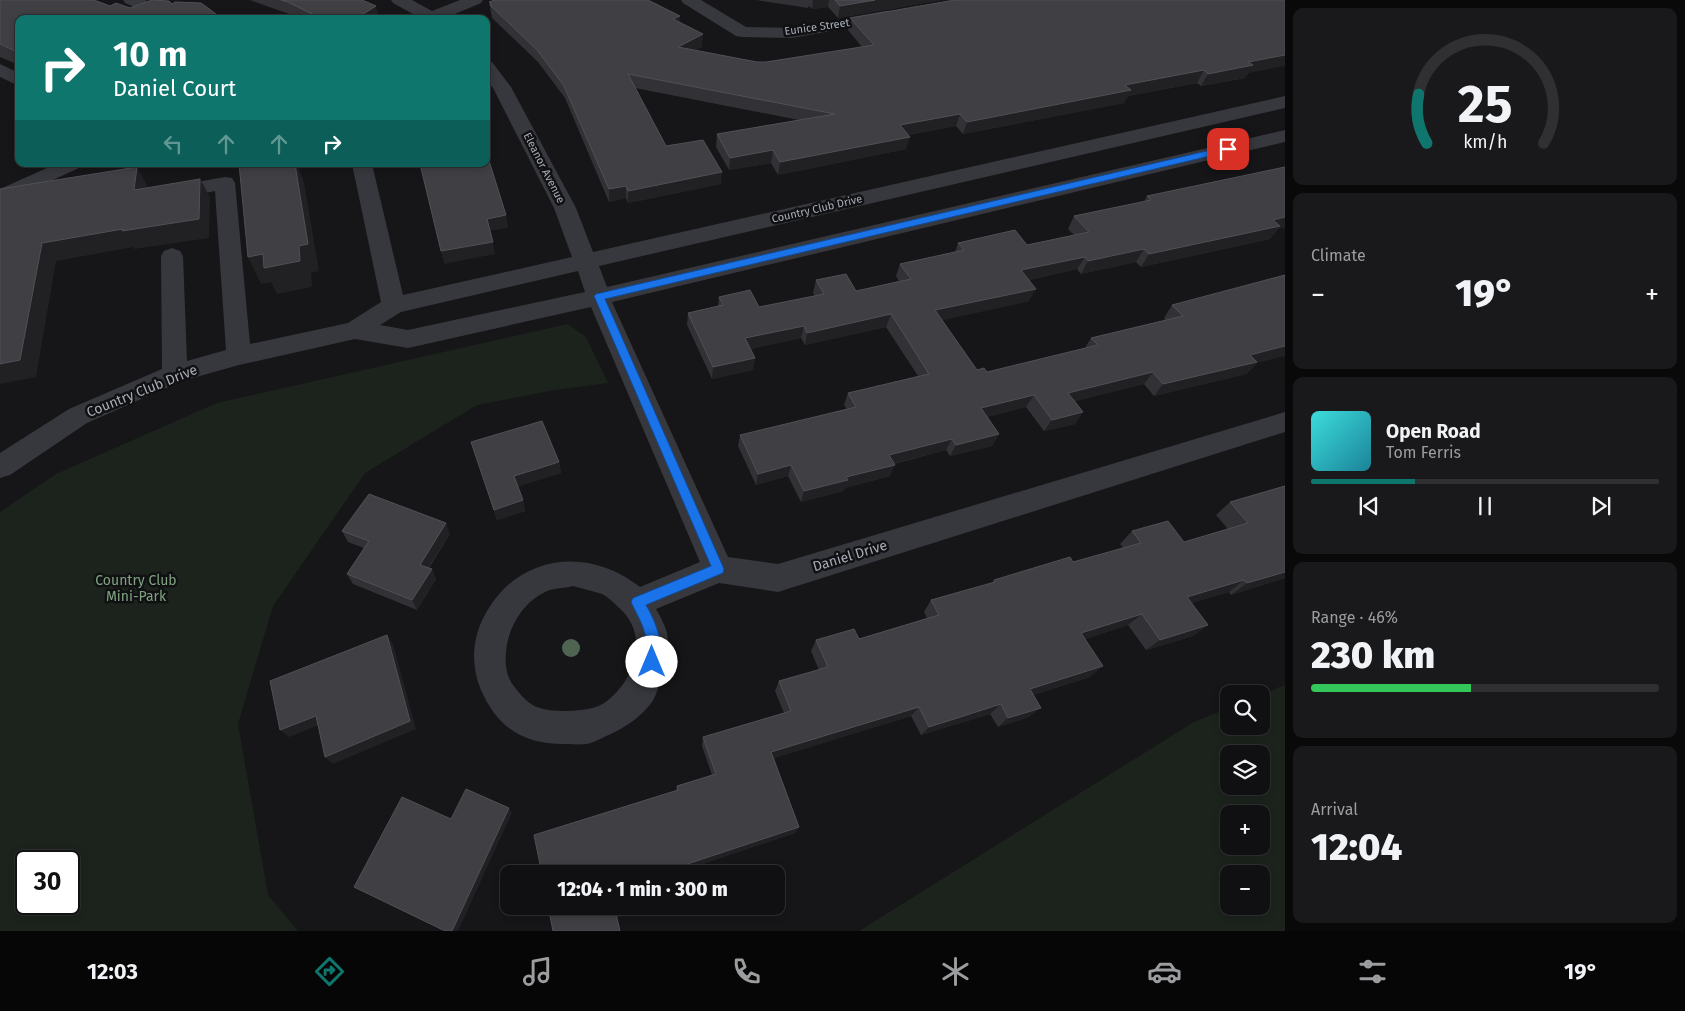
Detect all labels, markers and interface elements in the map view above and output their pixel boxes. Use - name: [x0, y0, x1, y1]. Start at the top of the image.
- street label: Eunice Street: [784, 16, 850, 38]
- text: 10 m: [113, 33, 188, 75]
- icon: right: [30, 35, 95, 100]
- text: 25: [1458, 73, 1512, 136]
- text: Daniel Court: [113, 75, 236, 102]
- pin: [1207, 128, 1249, 170]
- icon: left: [159, 130, 187, 158]
- icon: ahead: [212, 130, 240, 158]
- icon: ahead: [265, 130, 293, 158]
- icon: right: [318, 130, 346, 158]
- street label: Eleanor Avenue: [521, 131, 567, 205]
- text: km/h: [1463, 131, 1507, 153]
- icon: arrive: [1214, 135, 1242, 163]
- street label: Country Club Drive: [770, 192, 864, 226]
- text: Climate: [1311, 246, 1366, 265]
- text: 19°: [1455, 270, 1515, 316]
- text: −: [1311, 278, 1325, 311]
- text: +: [1645, 278, 1659, 311]
- street label: Country Club Drive: [84, 361, 200, 421]
- text: Open Road: [1386, 420, 1481, 443]
- text: Tom Ferris: [1386, 443, 1461, 462]
- icon: previous: [1355, 492, 1383, 520]
- icon: pause: [1471, 492, 1499, 520]
- icon: next: [1587, 492, 1615, 520]
- street label: Daniel Drive: [811, 537, 889, 575]
- park label: Country Club Mini-Park: [95, 572, 177, 605]
- text: Range · 46%: [1311, 608, 1398, 627]
- text: 230 km: [1311, 632, 1435, 678]
- position arrow: [625, 635, 677, 687]
- map controls: [1220, 685, 1270, 915]
- button: search: [1220, 685, 1270, 735]
- button: layers: [1220, 745, 1270, 795]
- text: Arrival: [1311, 800, 1358, 819]
- button: +: [1220, 805, 1270, 855]
- text: 12:04: [1311, 824, 1402, 870]
- speed limit sign: 30: [15, 850, 80, 915]
- button: −: [1220, 865, 1270, 915]
- text: 12:04 · 1 min · 300 m: [557, 878, 728, 901]
- icon: directions: [312, 954, 347, 989]
- icon: music: [520, 954, 555, 989]
- icon: phone: [729, 954, 764, 989]
- icon: climate: [938, 954, 973, 989]
- icon: car: [1147, 954, 1182, 989]
- icon: filters: [1355, 954, 1390, 989]
- text: 12:03: [87, 958, 138, 985]
- text: 19°: [1564, 958, 1598, 985]

